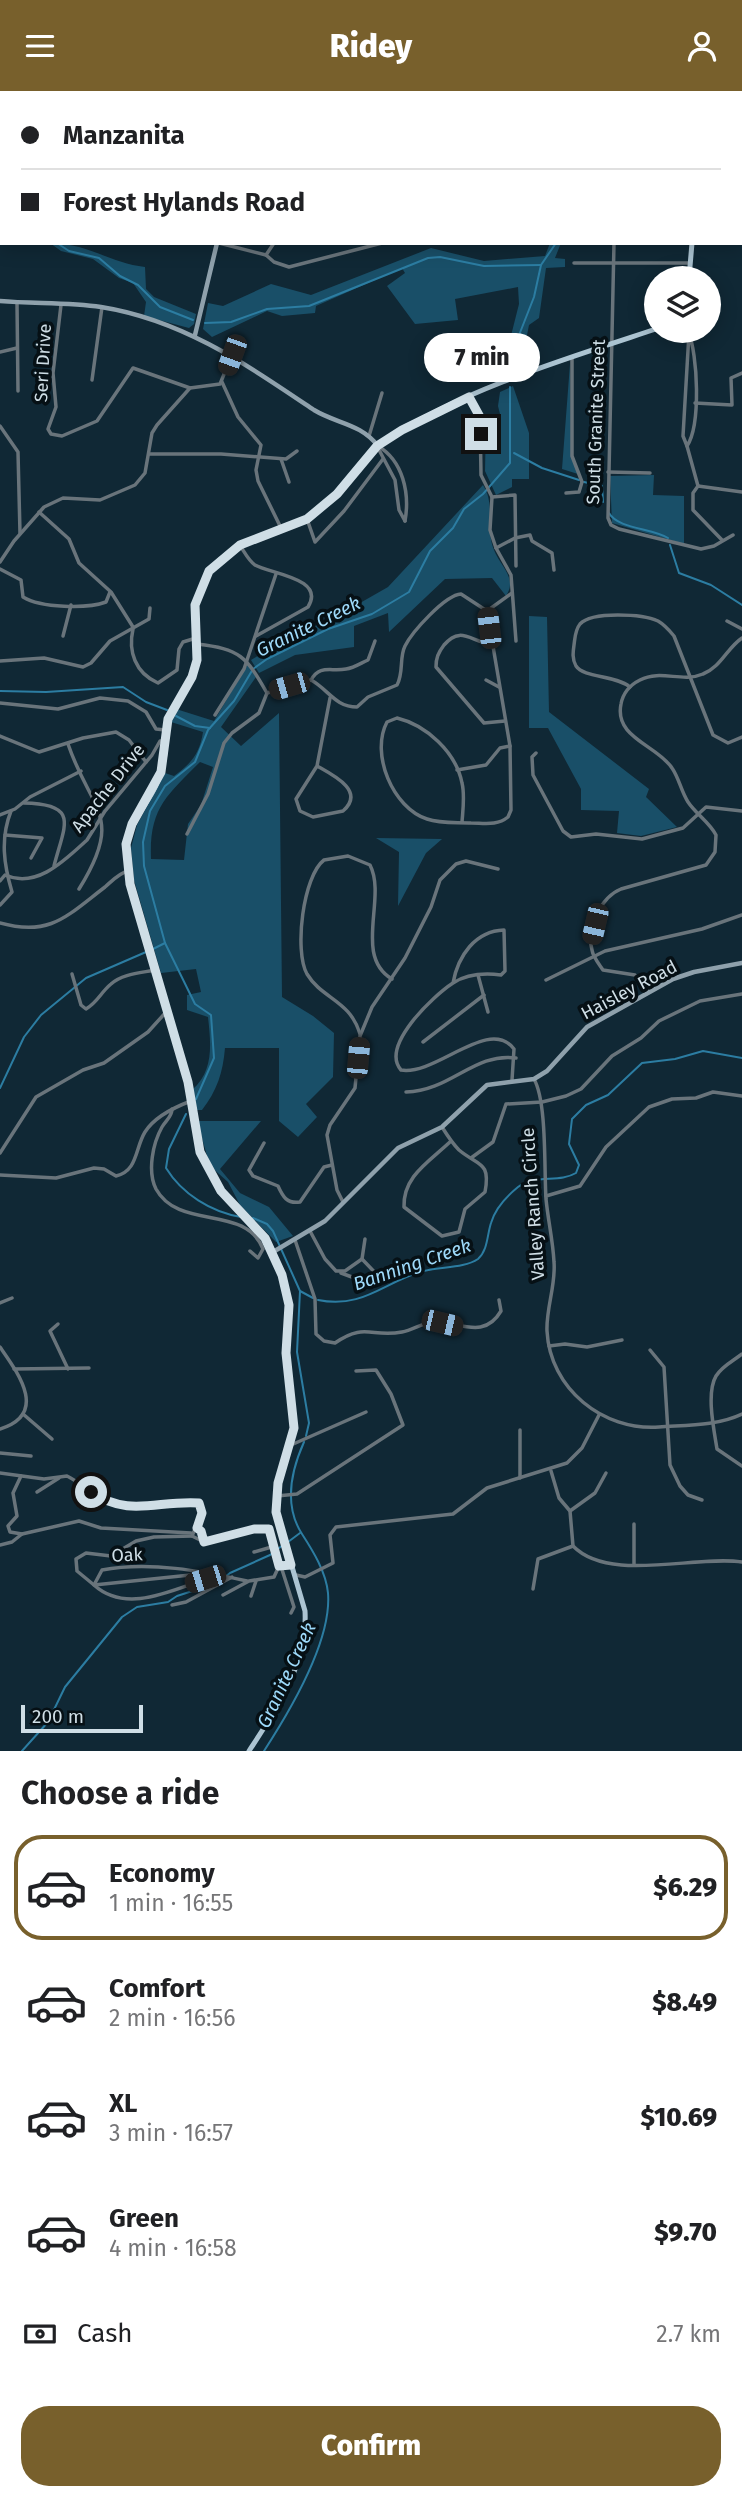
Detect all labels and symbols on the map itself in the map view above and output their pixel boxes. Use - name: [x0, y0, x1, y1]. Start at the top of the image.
- street label: Seri Drive: [30, 323, 56, 403]
- car: [215, 332, 250, 378]
- callout: 7 min: [423, 333, 539, 381]
- street label: South Granite Street: [582, 338, 610, 505]
- route end: [465, 418, 497, 450]
- water label: Granite Creek: [252, 591, 364, 662]
- car: [477, 606, 502, 650]
- car: [266, 670, 313, 702]
- street label: Apache Drive: [67, 739, 149, 837]
- car: [581, 901, 610, 947]
- street label: Haisley Road: [577, 956, 681, 1024]
- car: [346, 1036, 371, 1080]
- street label: Valley Ranch Circle: [517, 1127, 549, 1281]
- water label: Banning Creek: [350, 1234, 474, 1295]
- car: [420, 1308, 465, 1338]
- route start: [75, 1476, 107, 1508]
- street label: Oak: [111, 1543, 144, 1567]
- car: [182, 1563, 229, 1595]
- water label: Granite Creek: [252, 1619, 321, 1732]
- scale bar: [21, 1702, 144, 1734]

